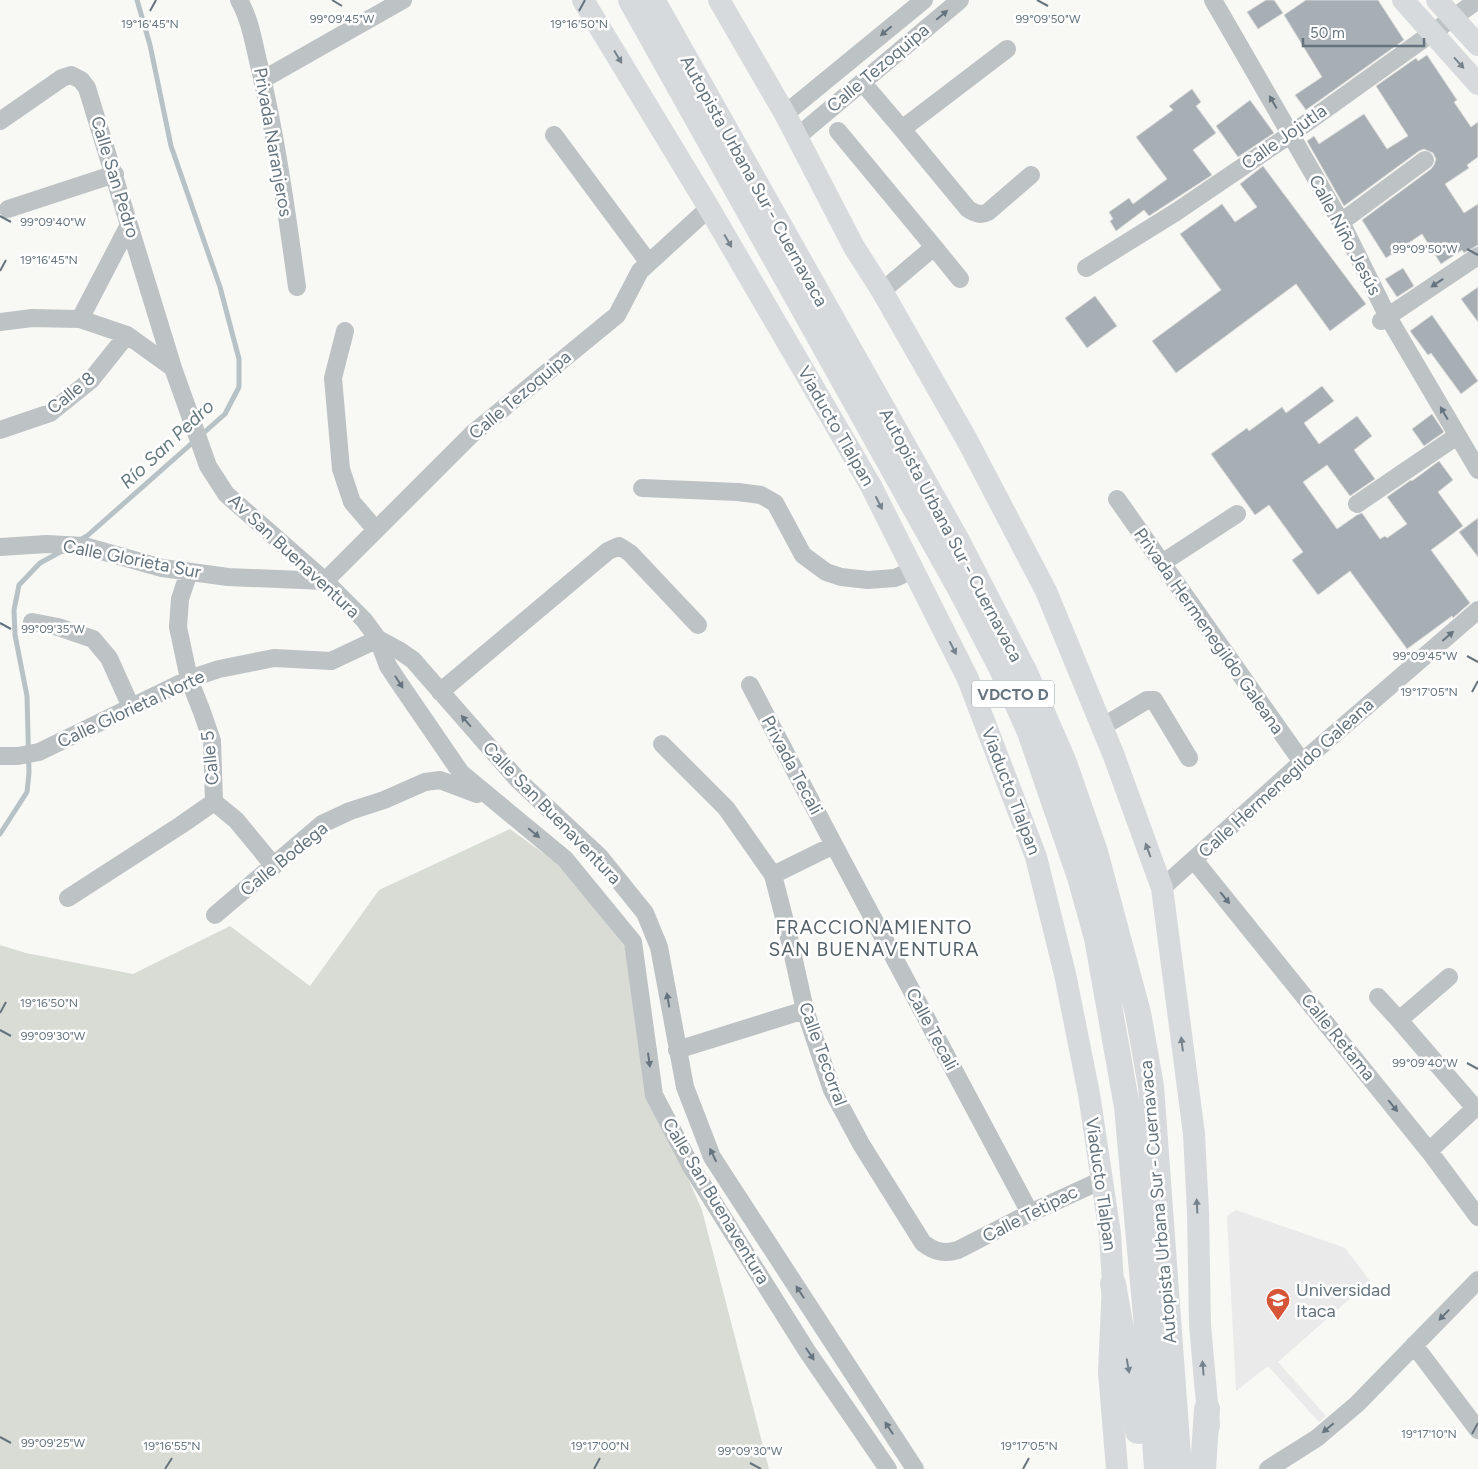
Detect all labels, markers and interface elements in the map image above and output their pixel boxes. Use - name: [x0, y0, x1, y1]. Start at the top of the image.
- one-way arrow: [935, 10, 948, 21]
- text: 99°09'45"W: [310, 12, 375, 26]
- text: 99°09'50"W: [1016, 12, 1081, 26]
- scale bar: [1303, 15, 1424, 47]
- text: 19°16'45"N: [121, 17, 179, 31]
- text: 19°16'50"N: [550, 17, 608, 31]
- street label: Calle Tezoquipa: [822, 19, 934, 117]
- text: 50 m: [1310, 24, 1345, 42]
- one-way arrow: [880, 25, 892, 36]
- one-way arrow: [613, 50, 622, 63]
- street label: Autopista Urbana Sur - Cuernavaca: [676, 51, 832, 311]
- one-way arrow: [1453, 56, 1465, 68]
- street label: Privada Naranjeros: [249, 66, 297, 218]
- one-way arrow: [1268, 96, 1277, 109]
- street label: Calle Jojutla: [1237, 100, 1331, 174]
- street label: Calle San Pedro: [86, 113, 144, 241]
- street label: Calle Niño Jesús: [1304, 171, 1386, 299]
- text: 99°09'40"W: [20, 215, 86, 229]
- one-way arrow: [724, 234, 733, 247]
- text: 99°09'50"W: [1393, 242, 1458, 256]
- text: 19°16'45"N: [20, 253, 78, 267]
- one-way arrow: [1431, 278, 1444, 288]
- street label: Calle Tezoquipa: [464, 346, 576, 444]
- street label: Viaducto Tlalpan: [793, 362, 879, 490]
- street label: Calle 8: [43, 367, 99, 419]
- water label: Río San Pedro: [115, 395, 219, 493]
- street label: Autopista Urbana Sur - Cuernavaca: [875, 404, 1027, 666]
- one-way arrow: [1440, 405, 1448, 420]
- street label: Av San Buenaventura: [224, 489, 364, 623]
- one-way arrow: [875, 496, 883, 510]
- street label: Privada Hermenegildo Galeana: [1129, 524, 1289, 738]
- street label: Calle Glorieta Sur: [61, 535, 203, 583]
- text: 99°09'35"W: [21, 622, 85, 636]
- one-way arrow: [1442, 631, 1454, 642]
- one-way arrow: [949, 641, 957, 655]
- text: 99°09'45"W: [1393, 649, 1458, 663]
- street label: Calle Glorieta Norte: [54, 665, 208, 753]
- one-way arrow: [394, 676, 404, 689]
- road number: VDCTO D: [972, 681, 1054, 708]
- text: 19°17'05"N: [1400, 685, 1458, 699]
- street label: Calle Hermenegildo Galeana: [1194, 694, 1378, 862]
- street label: Privada Tecali: [757, 712, 827, 818]
- one-way arrow: [460, 715, 471, 728]
- street label: Viaducto Tlalpan: [977, 724, 1045, 858]
- street label: Calle 5: [196, 730, 224, 786]
- street label: Calle San Buenaventura: [478, 737, 626, 889]
- street label: Calle Bodega: [236, 817, 332, 901]
- one-way arrow: [527, 827, 540, 838]
- one-way arrow: [1144, 843, 1151, 858]
- one-way arrow: [1219, 891, 1230, 904]
- district label: FRACCIONAMIENTO SAN BUENAVENTURA: [769, 916, 979, 961]
- street label: Calle Tecali: [901, 984, 963, 1074]
- street label: Calle Retama: [1296, 989, 1380, 1085]
- one-way arrow: [664, 991, 672, 1007]
- text: 19°16'50"N: [20, 996, 78, 1010]
- street label: Calle Tecorral: [794, 999, 852, 1109]
- text: 99°09'30"W: [21, 1029, 86, 1043]
- one-way arrow: [1178, 1036, 1186, 1052]
- one-way arrow: [645, 1053, 653, 1069]
- text: 99°09'40"W: [1392, 1056, 1458, 1070]
- street label: Autopista Urbana Sur - Cuernavaca: [1135, 1060, 1181, 1344]
- one-way arrow: [1388, 1099, 1399, 1112]
- street label: Calle San Buenaventura: [658, 1114, 774, 1288]
- street label: Viaducto Tlalpan: [1081, 1116, 1121, 1252]
- one-way arrow: [708, 1148, 716, 1162]
- street label: Calle Tetipac: [979, 1181, 1081, 1247]
- one-way arrow: [1193, 1198, 1201, 1214]
- place label: Universidad Itaca: [1296, 1279, 1391, 1322]
- one-way arrow: [795, 1285, 805, 1298]
- school or university icon: Universidad Itaca: [1265, 1287, 1291, 1321]
- one-way arrow: [1438, 1308, 1450, 1320]
- one-way arrow: [805, 1347, 815, 1361]
- one-way arrow: [1124, 1359, 1132, 1374]
- one-way arrow: [1199, 1360, 1207, 1376]
- one-way arrow: [884, 1421, 893, 1435]
- one-way arrow: [1322, 1423, 1335, 1434]
- text: 19°17'10"N: [1401, 1427, 1457, 1441]
- text: 99°09'25"W: [21, 1436, 85, 1450]
- text: 19°16'55"N: [143, 1439, 201, 1453]
- text: 19°17'00"N: [571, 1439, 629, 1453]
- text: 19°17'05"N: [1000, 1439, 1058, 1453]
- text: 99°09'30"W: [718, 1444, 783, 1458]

